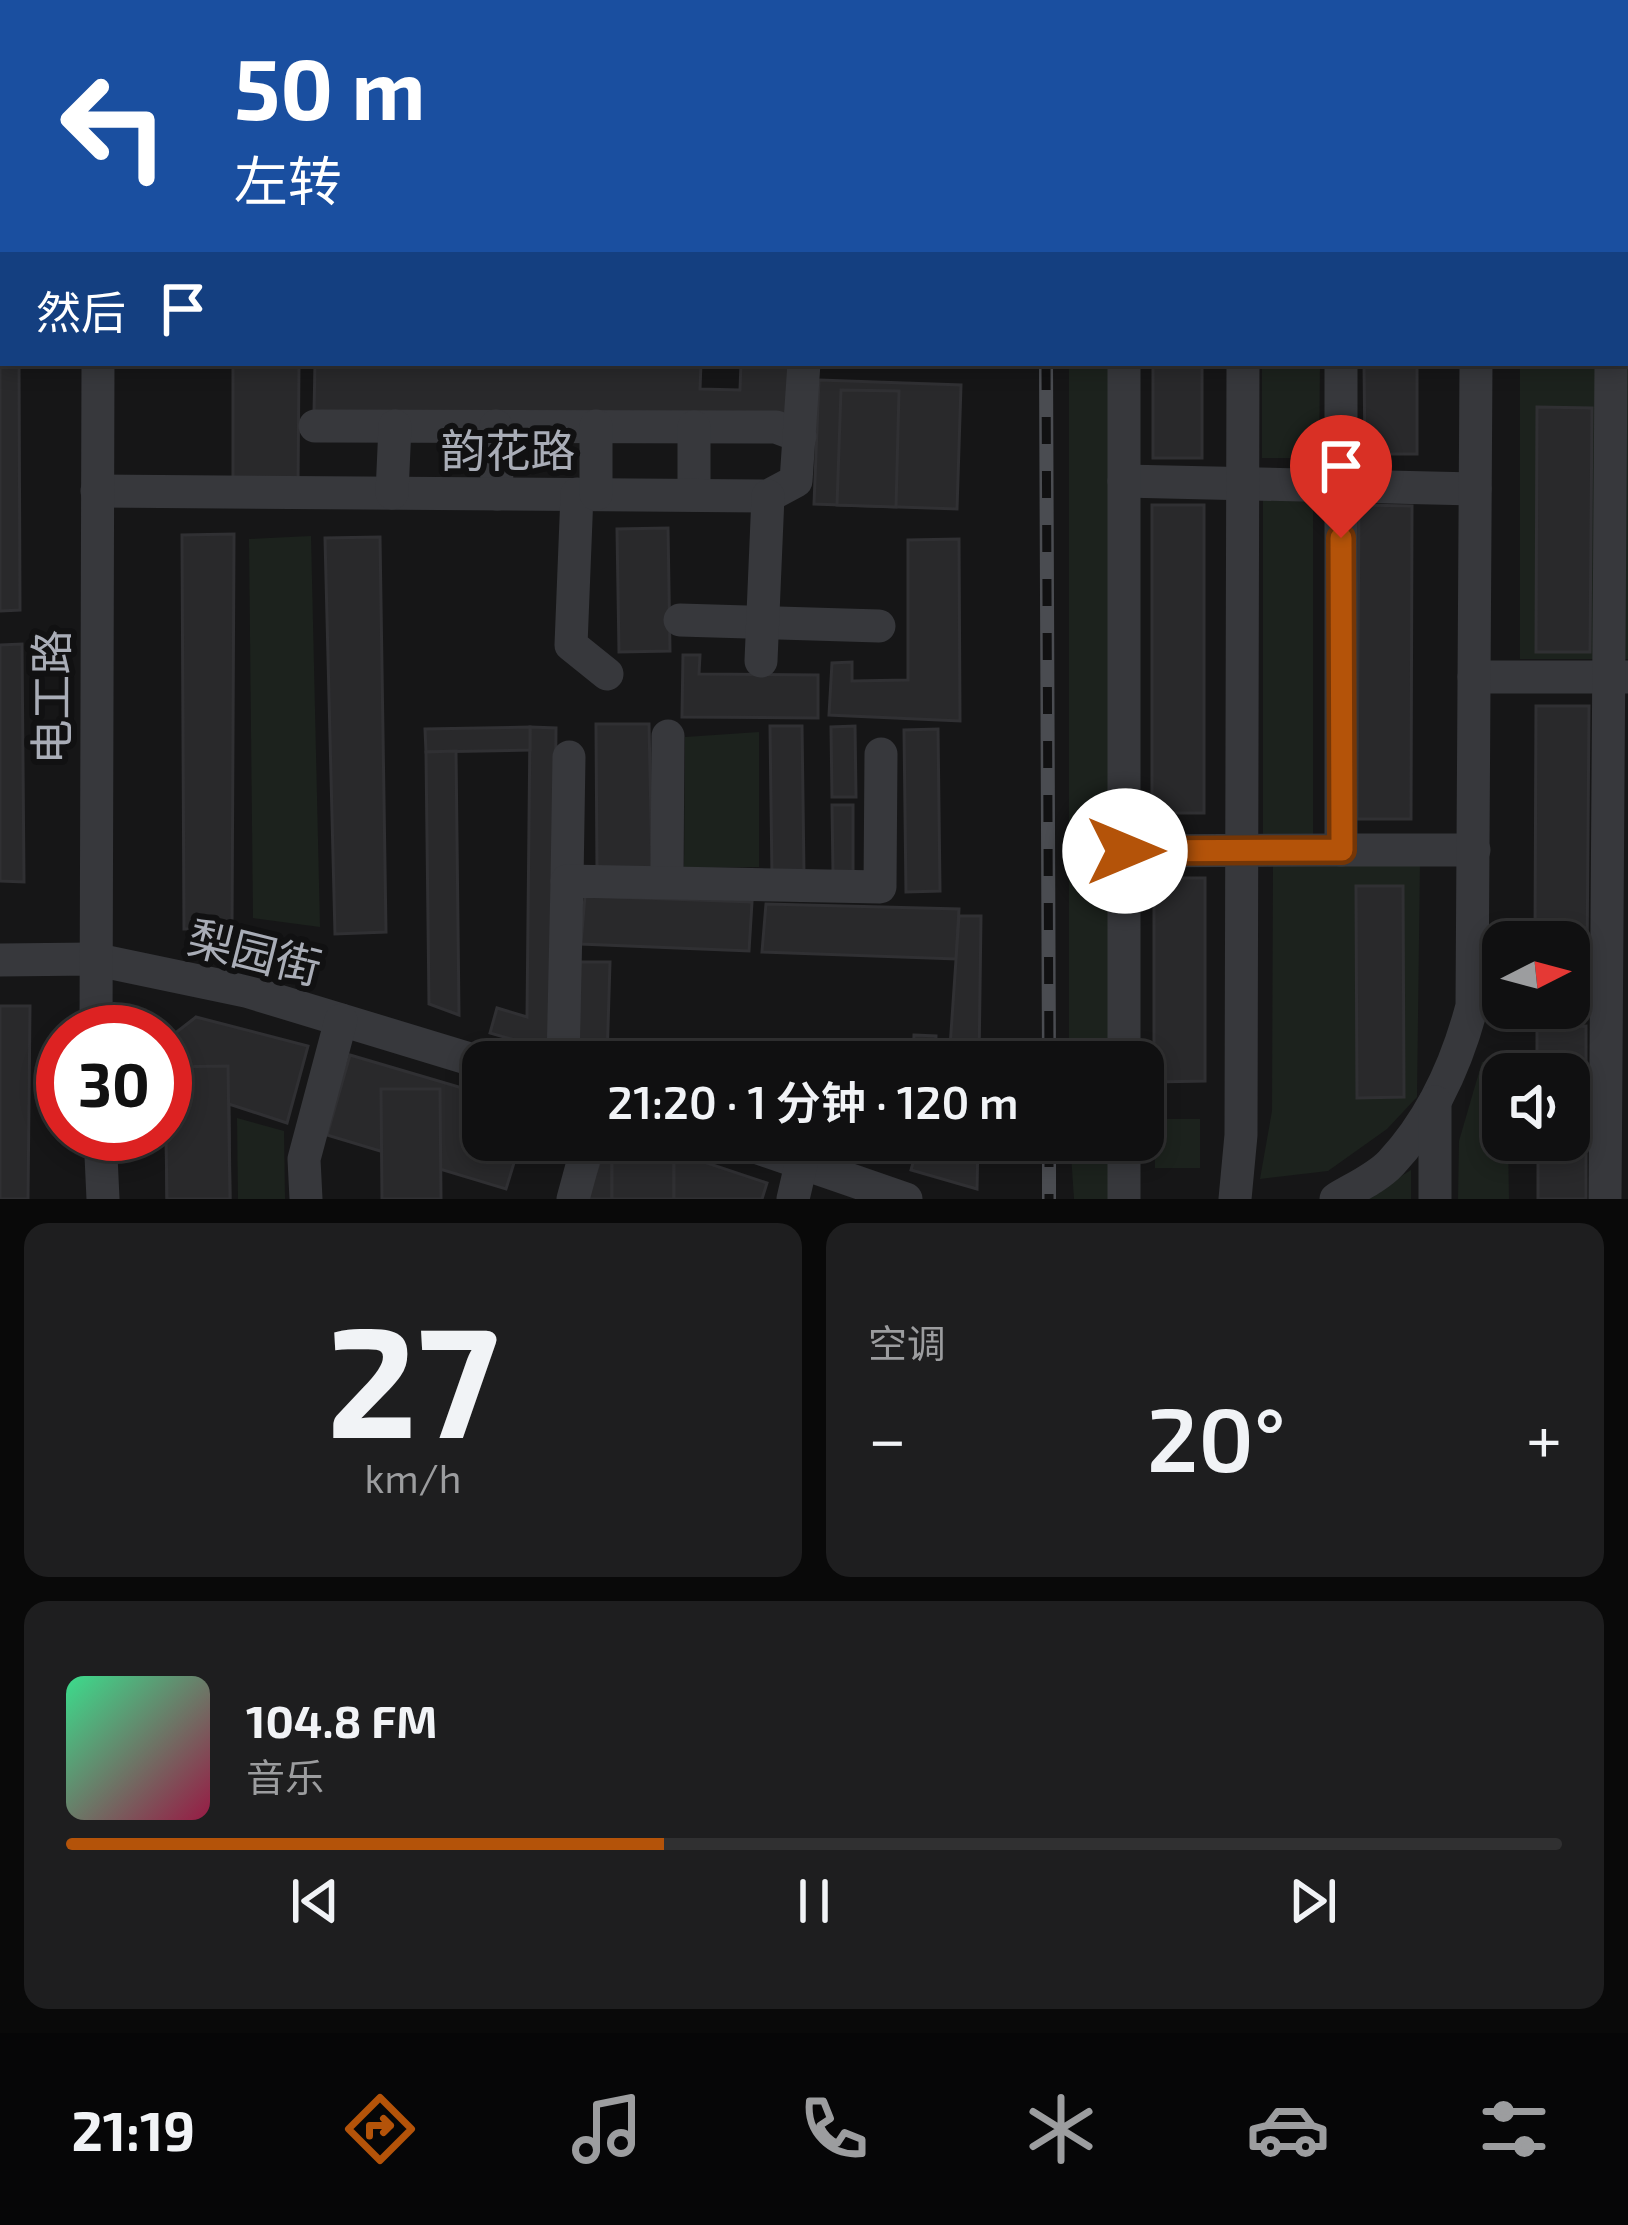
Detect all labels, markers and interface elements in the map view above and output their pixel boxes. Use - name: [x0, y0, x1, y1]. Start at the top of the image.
- text: 50 m: [234, 36, 426, 137]
- icon: left: [36, 48, 192, 204]
- text: 左转: [234, 147, 342, 212]
- icon: arrive: [150, 276, 216, 342]
- text: 然后: [36, 284, 126, 338]
- pin: [1290, 415, 1392, 538]
- street label: 韵花路: [440, 422, 576, 476]
- icon: arrive: [1308, 433, 1374, 499]
- street label: 电工路: [23, 629, 77, 765]
- position arrow: [1062, 788, 1188, 914]
- street label: 梨园街: [183, 908, 327, 994]
- north arrow: [1482, 921, 1590, 1029]
- map controls: [1482, 921, 1590, 1161]
- speed limit sign: 30: [36, 1005, 192, 1161]
- button: sound: [1482, 1053, 1590, 1161]
- text: 21:20 · 1 分钟 · 120 m: [607, 1074, 1019, 1128]
- text: 27: [326, 1282, 500, 1469]
- text: 空调: [868, 1319, 946, 1366]
- text: 20°: [1147, 1382, 1286, 1490]
- text: −: [868, 1397, 907, 1476]
- text: +: [1526, 1397, 1562, 1476]
- text: km/h: [365, 1454, 461, 1501]
- text: 104.8 FM: [246, 1693, 437, 1747]
- text: 音乐: [246, 1753, 324, 1800]
- icon: previous: [282, 1868, 348, 1934]
- icon: pause: [781, 1868, 847, 1934]
- icon: next: [1280, 1868, 1346, 1934]
- icon: directions: [338, 2087, 422, 2171]
- icon: music: [565, 2087, 649, 2171]
- icon: phone: [792, 2087, 876, 2171]
- icon: climate: [1019, 2087, 1103, 2171]
- icon: car: [1246, 2087, 1330, 2171]
- icon: filters: [1472, 2087, 1556, 2171]
- text: 21:19: [71, 2097, 195, 2162]

